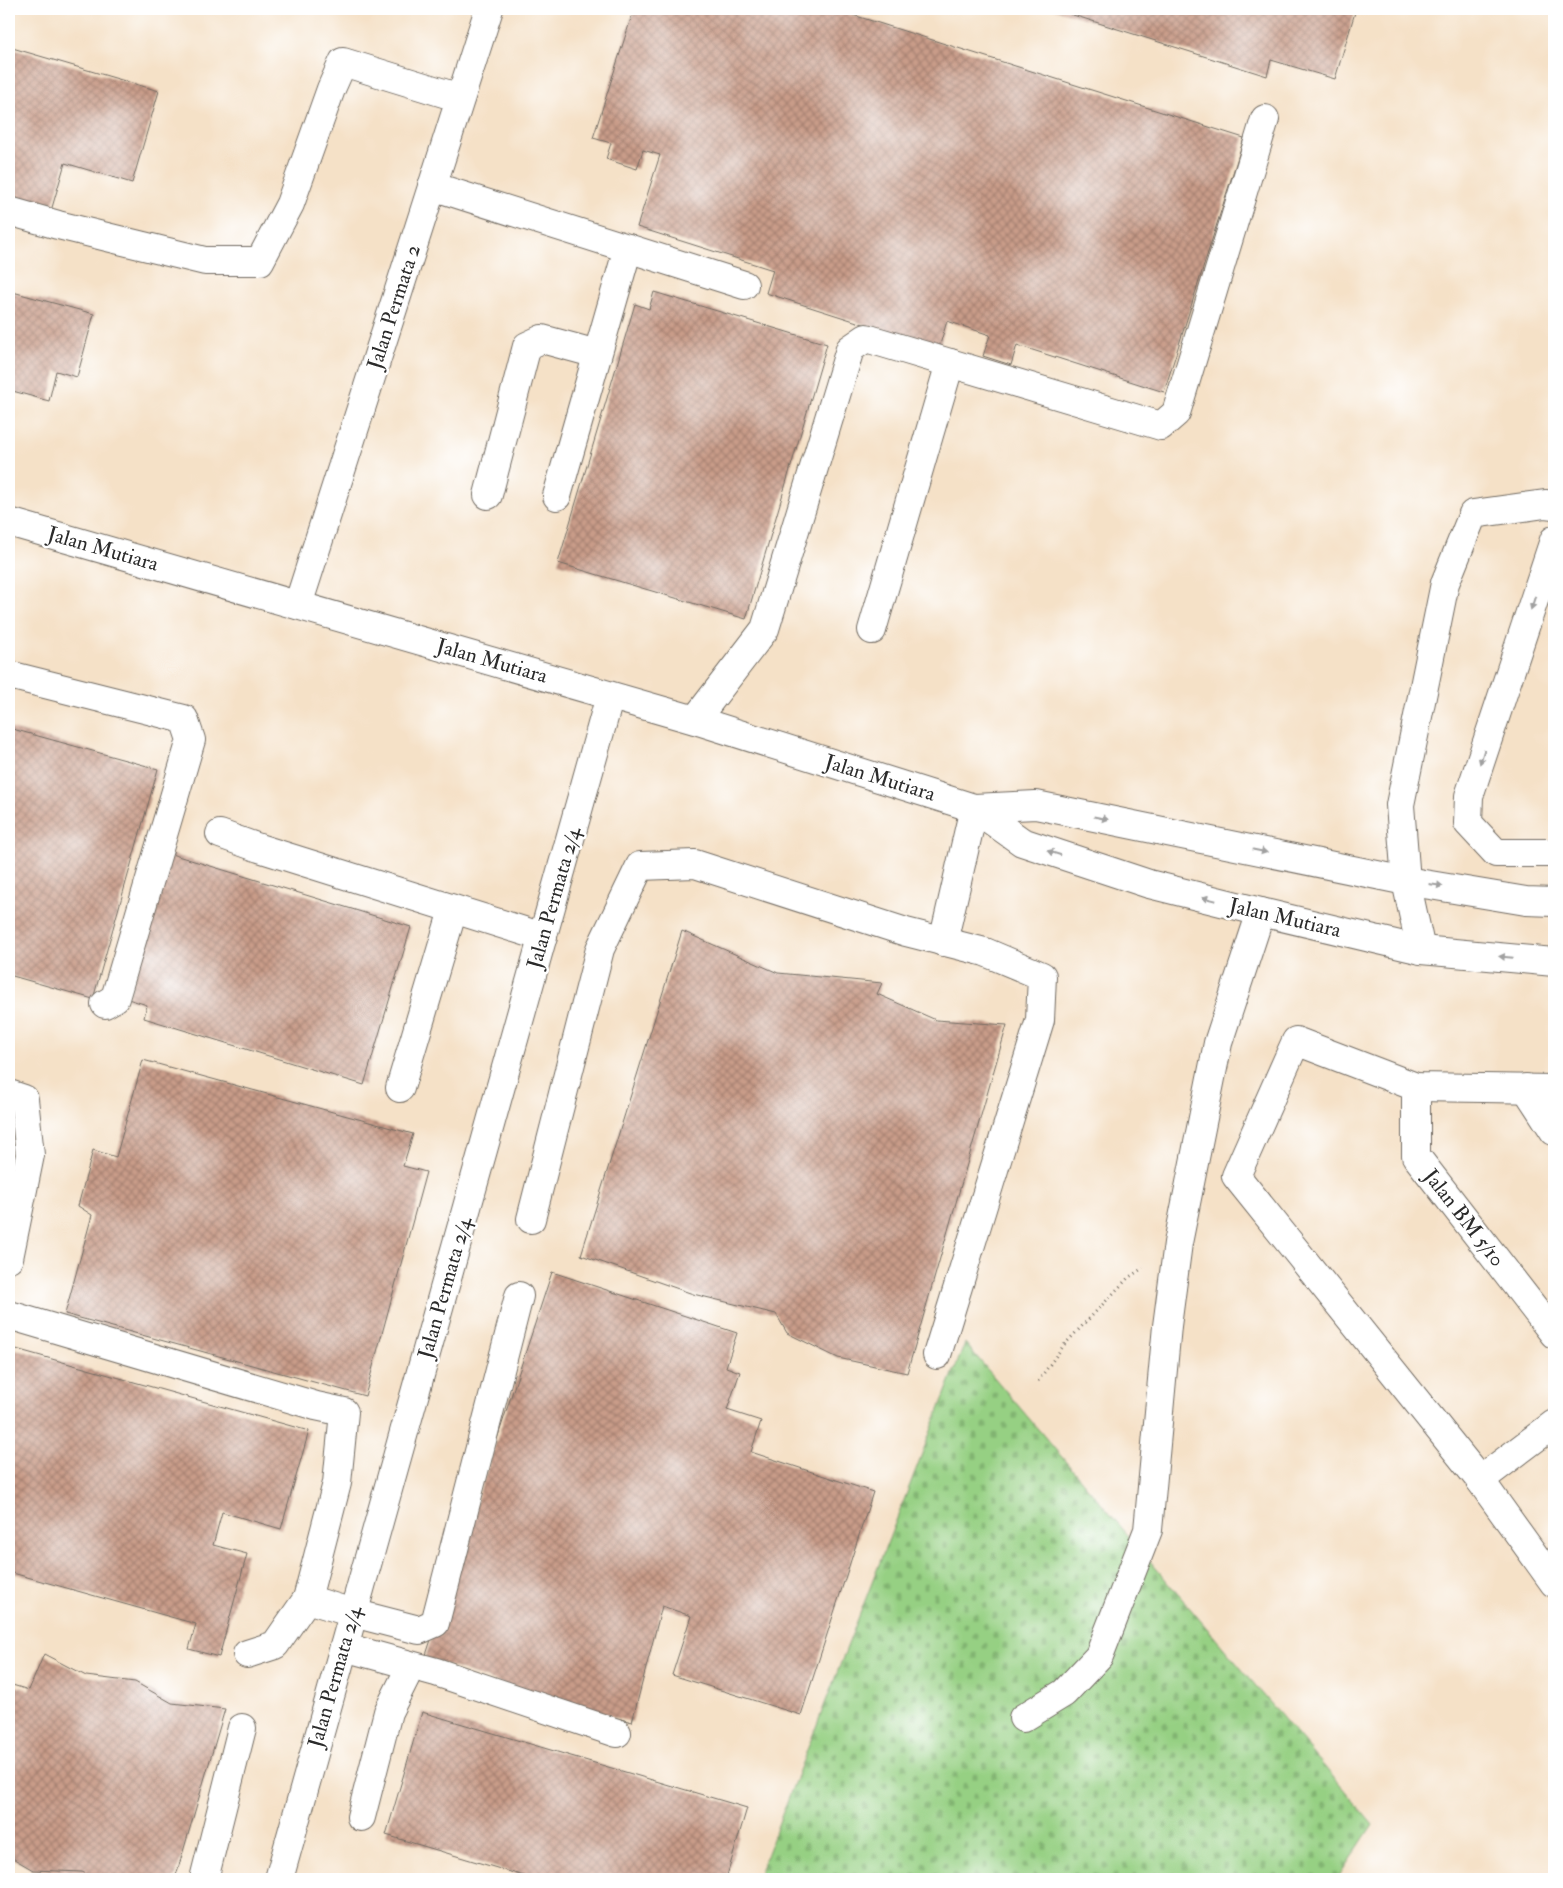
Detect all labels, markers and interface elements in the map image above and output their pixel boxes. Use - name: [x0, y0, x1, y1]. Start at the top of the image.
- street label: Jalan Permata 2: [361, 241, 427, 374]
- street label: Jalan Mutiara: [43, 520, 162, 578]
- one-way arrow: [1529, 596, 1537, 611]
- street label: Jalan Mutiara: [432, 632, 551, 690]
- street label: Jalan Mutiara: [820, 748, 939, 808]
- one-way arrow: [1478, 750, 1485, 765]
- one-way arrow: [1093, 814, 1108, 822]
- street label: Jalan Permata 2/4: [521, 823, 588, 973]
- one-way arrow: [1252, 847, 1267, 855]
- one-way arrow: [1046, 848, 1061, 856]
- one-way arrow: [1429, 882, 1445, 890]
- street label: Jalan Mutiara: [1225, 892, 1344, 944]
- one-way arrow: [1202, 895, 1217, 903]
- one-way arrow: [1497, 953, 1513, 961]
- street label: Jalan BM 5/10: [1417, 1163, 1511, 1272]
- street label: Jalan Permata 2/4: [412, 1213, 479, 1363]
- street label: Jalan Permata 2/4: [302, 1602, 369, 1752]

